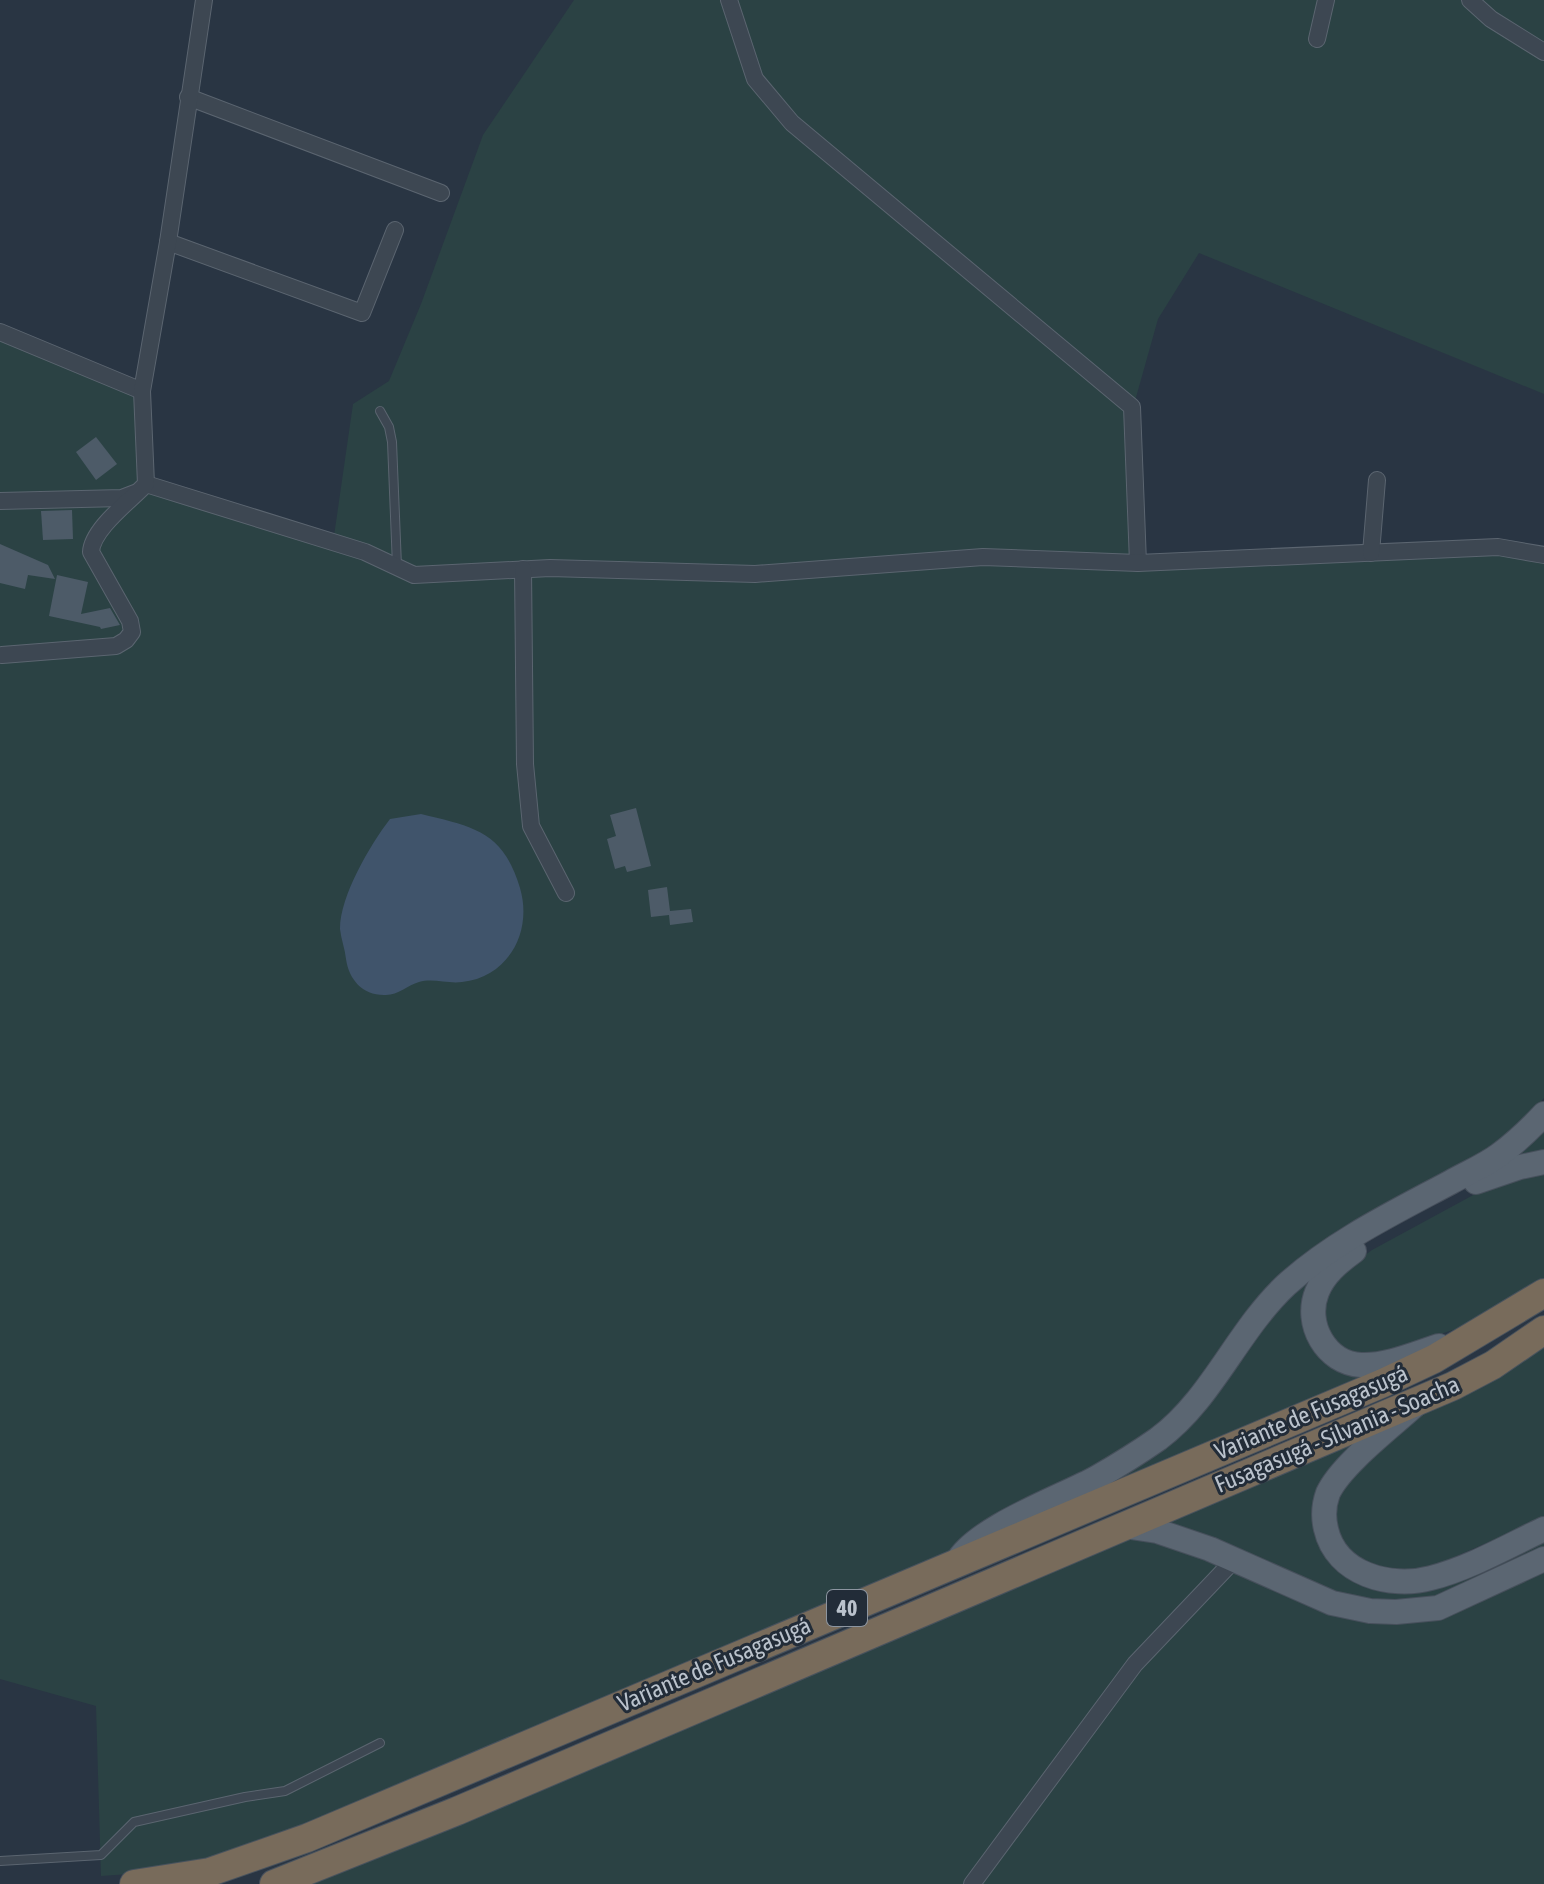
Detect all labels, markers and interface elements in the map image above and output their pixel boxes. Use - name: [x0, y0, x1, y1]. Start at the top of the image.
- street label: Variante de Fusagasugá: [1211, 1359, 1411, 1465]
- street label: Fusagasugá - Silvania - Soacha: [1211, 1370, 1463, 1498]
- road number: 40: [827, 1590, 867, 1626]
- street label: Variante de Fusagasugá: [614, 1611, 814, 1717]

